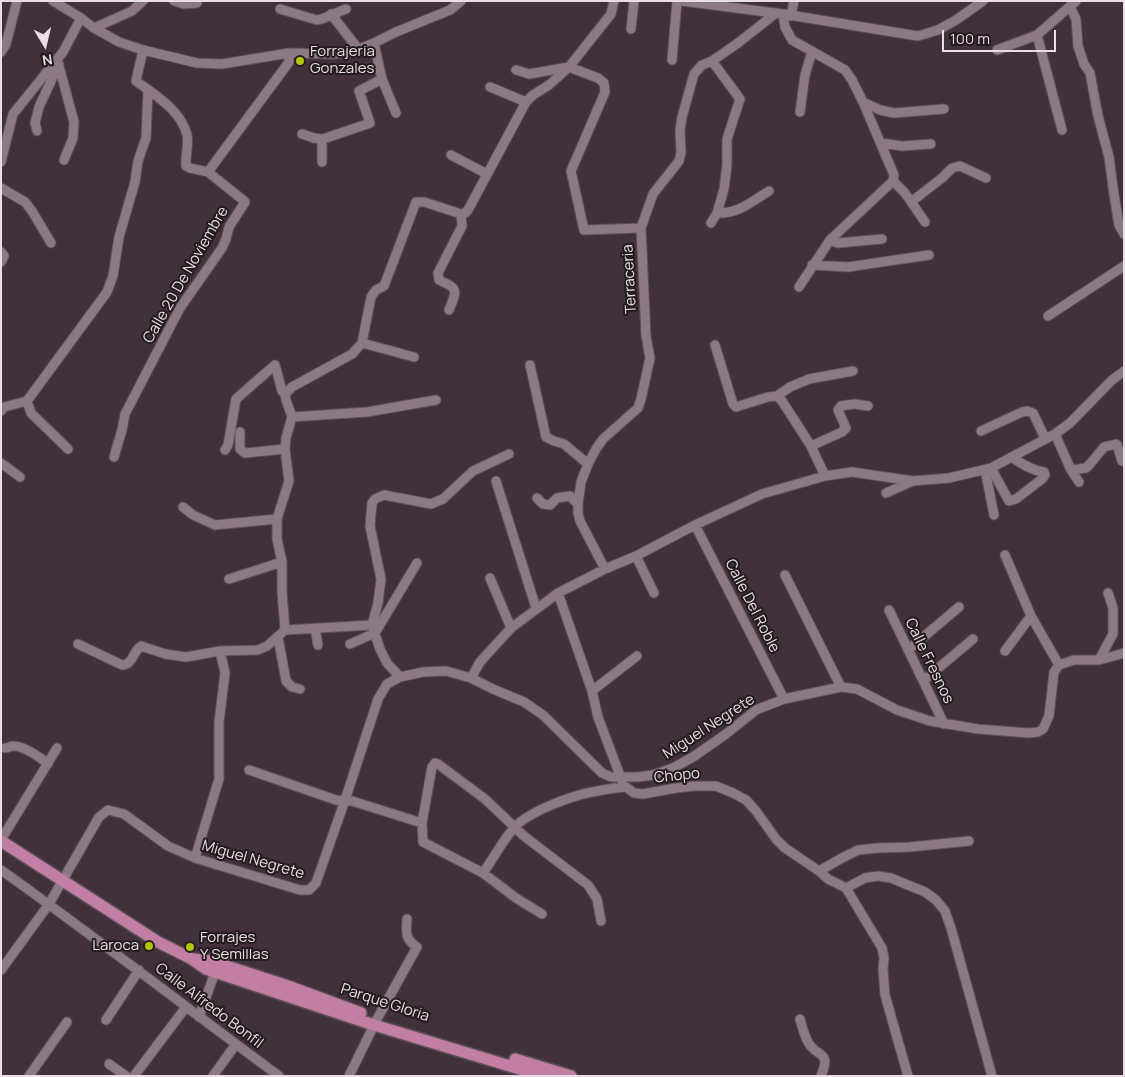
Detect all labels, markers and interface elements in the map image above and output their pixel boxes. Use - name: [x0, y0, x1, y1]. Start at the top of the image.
- north arrow: [20, 20, 70, 70]
- scale bar: [945, 20, 1059, 52]
- text: 100 m: [950, 28, 990, 49]
- place label: Forrajeria Gonzales: [310, 43, 375, 78]
- text: N: [41, 50, 54, 70]
- marker: Forrajeria Gonzales: [294, 55, 306, 67]
- street label: Calle 20 De Noviembre: [140, 204, 232, 346]
- street label: Terraceria: [619, 244, 641, 314]
- street label: Calle Del Roble: [721, 556, 783, 656]
- street label: Calle Fresnos: [901, 615, 957, 707]
- street label: Miguel Negrete: [660, 691, 758, 763]
- street label: Chopo: [653, 765, 701, 787]
- street label: Miguel Negrete: [200, 837, 306, 883]
- place label: Forrajes Y Semillas: [200, 929, 269, 964]
- place label: Laroca: [92, 937, 139, 955]
- marker: Laroca: [143, 940, 155, 952]
- marker: Forrajes Y Semillas: [184, 941, 196, 953]
- street label: Calle Alfredo Bonfil: [151, 960, 267, 1052]
- street label: Parque Gloria: [338, 980, 432, 1026]

